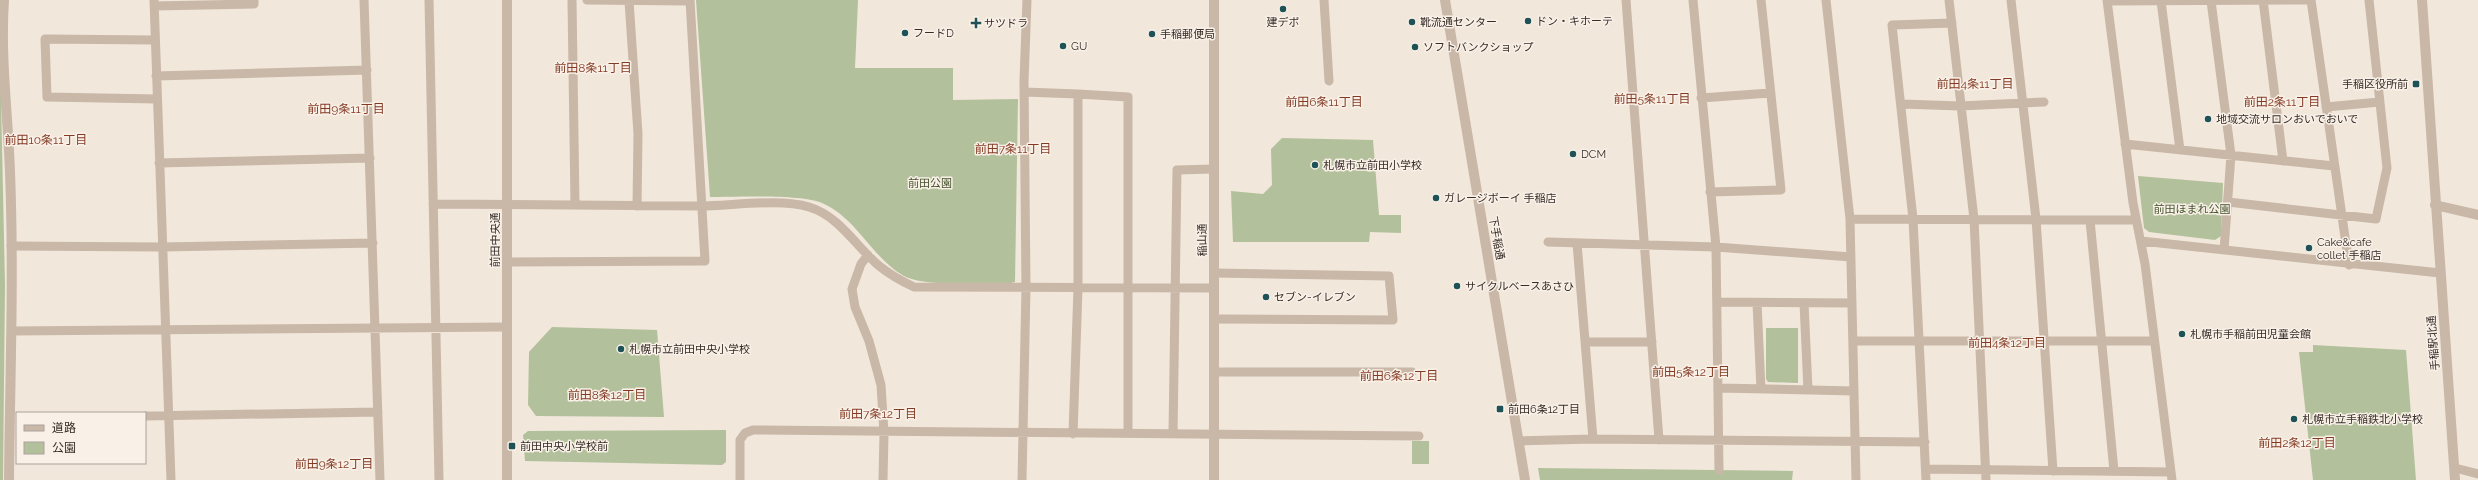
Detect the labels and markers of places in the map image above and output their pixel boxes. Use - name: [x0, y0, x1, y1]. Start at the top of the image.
- marker: 建デポ: [1278, 4, 1288, 14]
- place label: ドン・キホーテ: [1536, 15, 1613, 28]
- place label: 建デポ: [1267, 16, 1300, 29]
- place label: 靴流通センター: [1420, 16, 1497, 29]
- marker: ドン・キホーテ: [1523, 16, 1533, 26]
- place label: サツドラ: [984, 17, 1028, 30]
- marker: 靴流通センター: [1407, 17, 1417, 27]
- marker: サツドラ: [971, 18, 981, 28]
- place label: フードD: [913, 27, 954, 40]
- marker: フードD: [900, 28, 910, 38]
- place label: 手稲郵便局: [1160, 28, 1215, 41]
- marker: 手稲郵便局: [1147, 29, 1157, 39]
- place label: GU: [1071, 40, 1087, 53]
- marker: GU: [1058, 41, 1068, 51]
- place label: ソフトバンクショップ: [1423, 41, 1534, 54]
- marker: ソフトバンクショップ: [1410, 42, 1420, 52]
- place label: 手稲区役所前: [2342, 78, 2408, 91]
- marker: 手稲区役所前: [2411, 79, 2421, 89]
- place label: 地域交流サロンおいでおいで: [2216, 113, 2358, 126]
- marker: 地域交流サロンおいでおいで: [2203, 114, 2213, 124]
- place label: DCM: [1581, 148, 1606, 161]
- marker: DCM: [1568, 149, 1578, 159]
- place label: 札幌市立前田小学校: [1323, 159, 1422, 172]
- marker: 札幌市立前田小学校: [1310, 160, 1320, 170]
- place label: ガレージボーイ 手稲店: [1444, 192, 1557, 205]
- marker: ガレージボーイ 手稲店: [1431, 193, 1441, 203]
- place label: Cake&cafe collet 手稲店: [2317, 236, 2381, 262]
- marker: Cake&cafe collet 手稲店: [2304, 243, 2314, 253]
- place label: サイクルベースあさひ: [1465, 280, 1574, 293]
- marker: サイクルベースあさひ: [1452, 281, 1462, 291]
- place label: セブン-イレブン: [1274, 291, 1356, 304]
- marker: セブン-イレブン: [1261, 292, 1271, 302]
- place label: 札幌市手稲前田児童会館: [2190, 328, 2311, 341]
- marker: 札幌市手稲前田児童会館: [2177, 329, 2187, 339]
- place label: 札幌市立前田中央小学校: [629, 343, 750, 356]
- marker: 札幌市立前田中央小学校: [616, 344, 626, 354]
- place label: 前田6条12丁目: [1508, 403, 1580, 416]
- marker: 前田6条12丁目: [1495, 404, 1505, 414]
- place label: 札幌市立手稲鉄北小学校: [2302, 413, 2423, 426]
- marker: 札幌市立手稲鉄北小学校: [2289, 414, 2299, 424]
- place label: 前田中央小学校前: [520, 440, 608, 453]
- marker: 前田中央小学校前: [507, 441, 517, 451]

